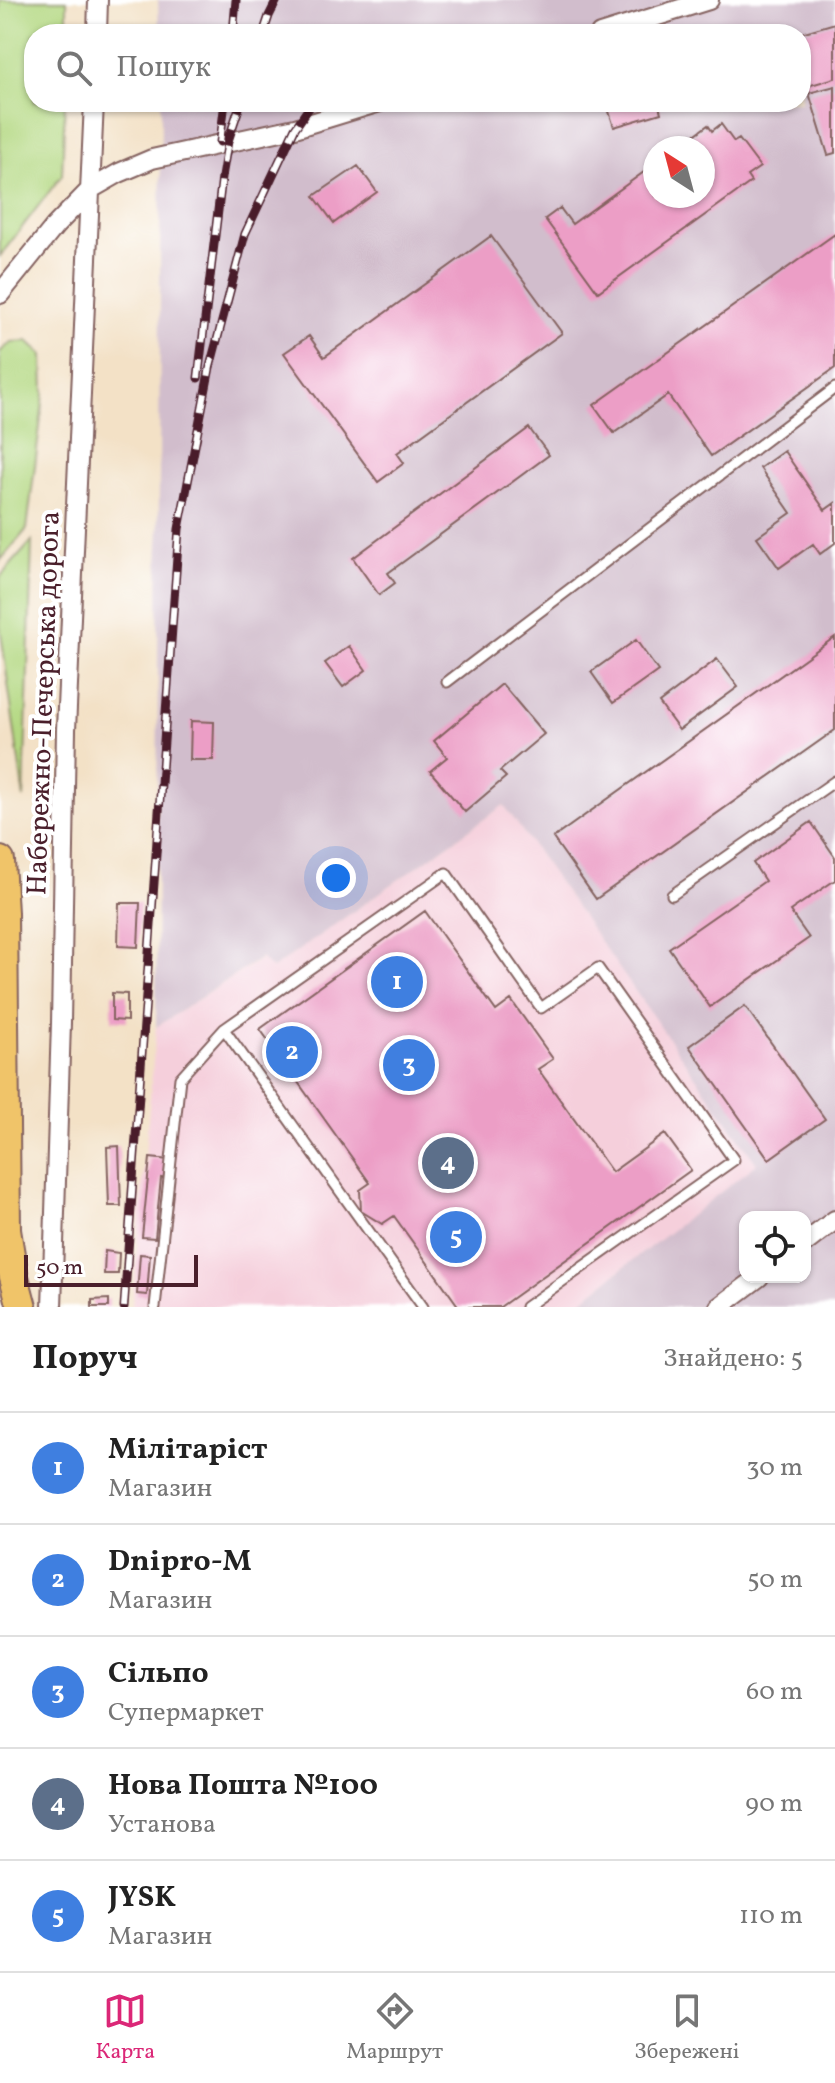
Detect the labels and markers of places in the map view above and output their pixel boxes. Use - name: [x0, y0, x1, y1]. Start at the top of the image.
- pin: 1: [371, 952, 423, 1012]
- pin: 2: [266, 1022, 318, 1082]
- pin: 3: [383, 1035, 435, 1095]
- pin: 4: [422, 1133, 474, 1193]
- pin: 5: [430, 1207, 482, 1267]

